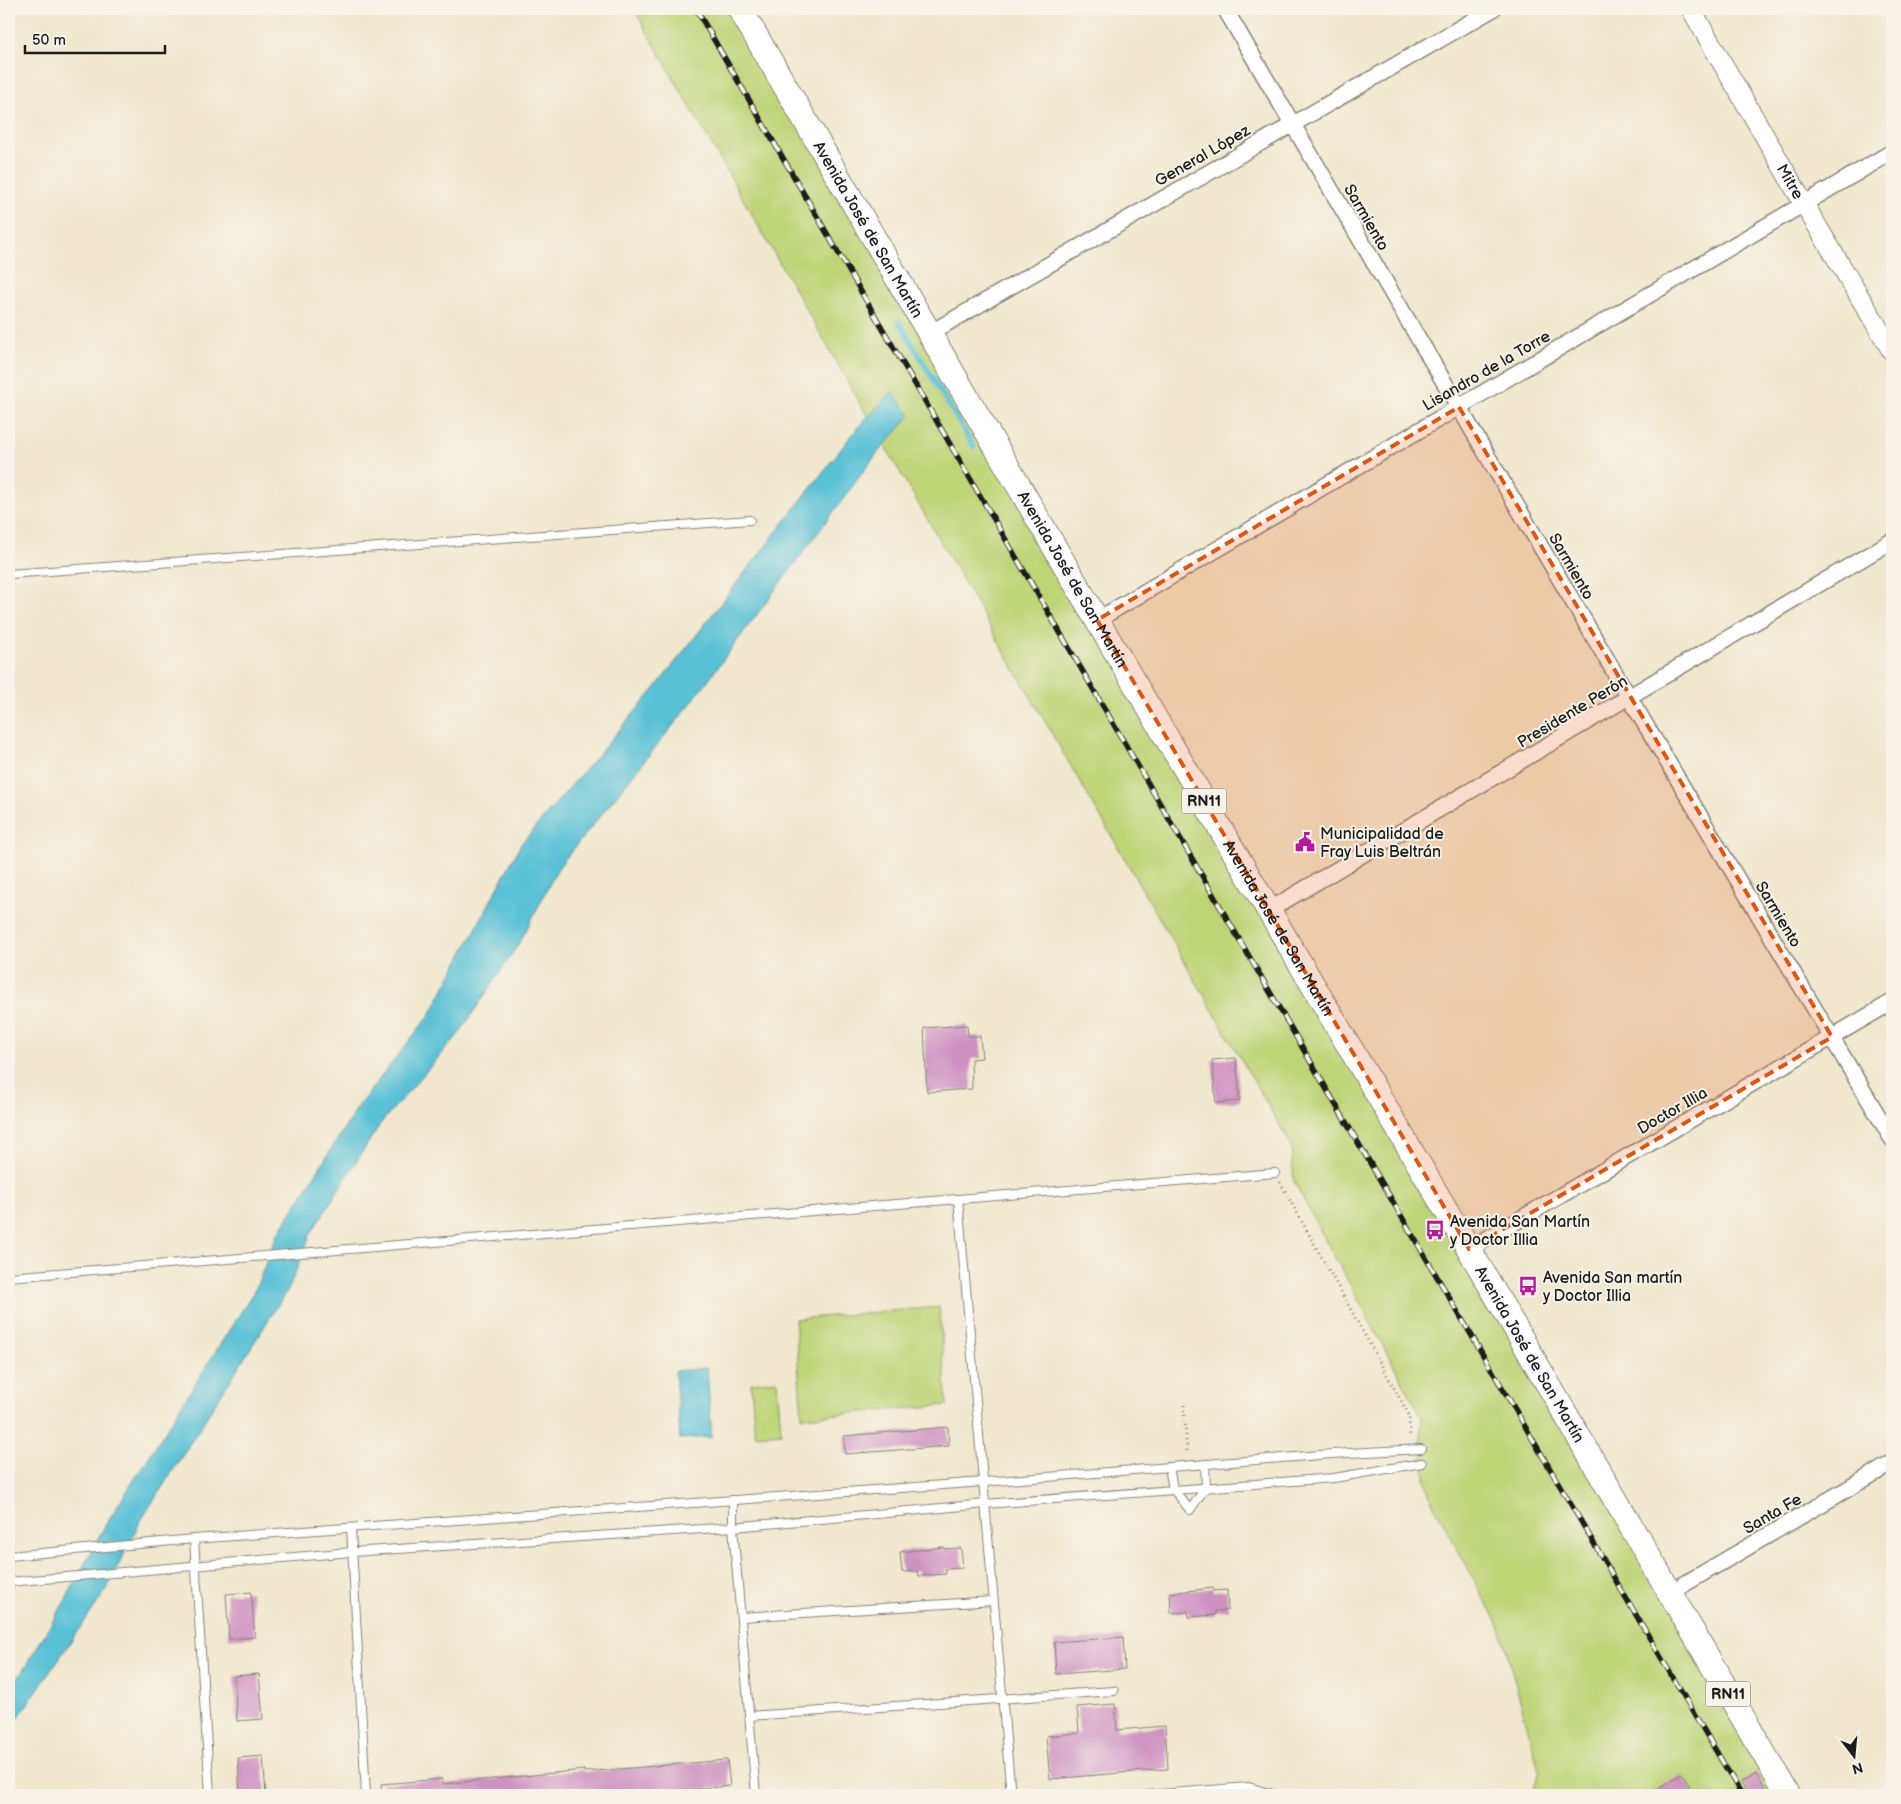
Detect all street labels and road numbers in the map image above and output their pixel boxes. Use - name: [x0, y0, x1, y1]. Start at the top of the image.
- street label: General López: [1152, 121, 1254, 191]
- street label: Avenida José de San Martín: [808, 138, 926, 322]
- street label: Mitre: [1772, 161, 1807, 203]
- street label: Sarmiento: [1339, 181, 1392, 254]
- street label: Lisandro de la Torre: [1420, 327, 1554, 416]
- street label: Avenida José de San Martín: [1013, 488, 1131, 671]
- street label: Sarmiento: [1544, 530, 1597, 603]
- street label: Presidente Perón: [1514, 672, 1631, 753]
- road number: RN11: [1182, 788, 1226, 814]
- street label: Avenida José de San Martín: [1218, 837, 1337, 1020]
- street label: Sarmiento: [1751, 878, 1805, 951]
- street label: Doctor Illia: [1634, 1084, 1711, 1139]
- street label: Avenida José de San Martín: [1470, 1263, 1588, 1446]
- street label: Santa Fe: [1740, 1490, 1806, 1539]
- road number: RN11: [1706, 1682, 1750, 1706]

